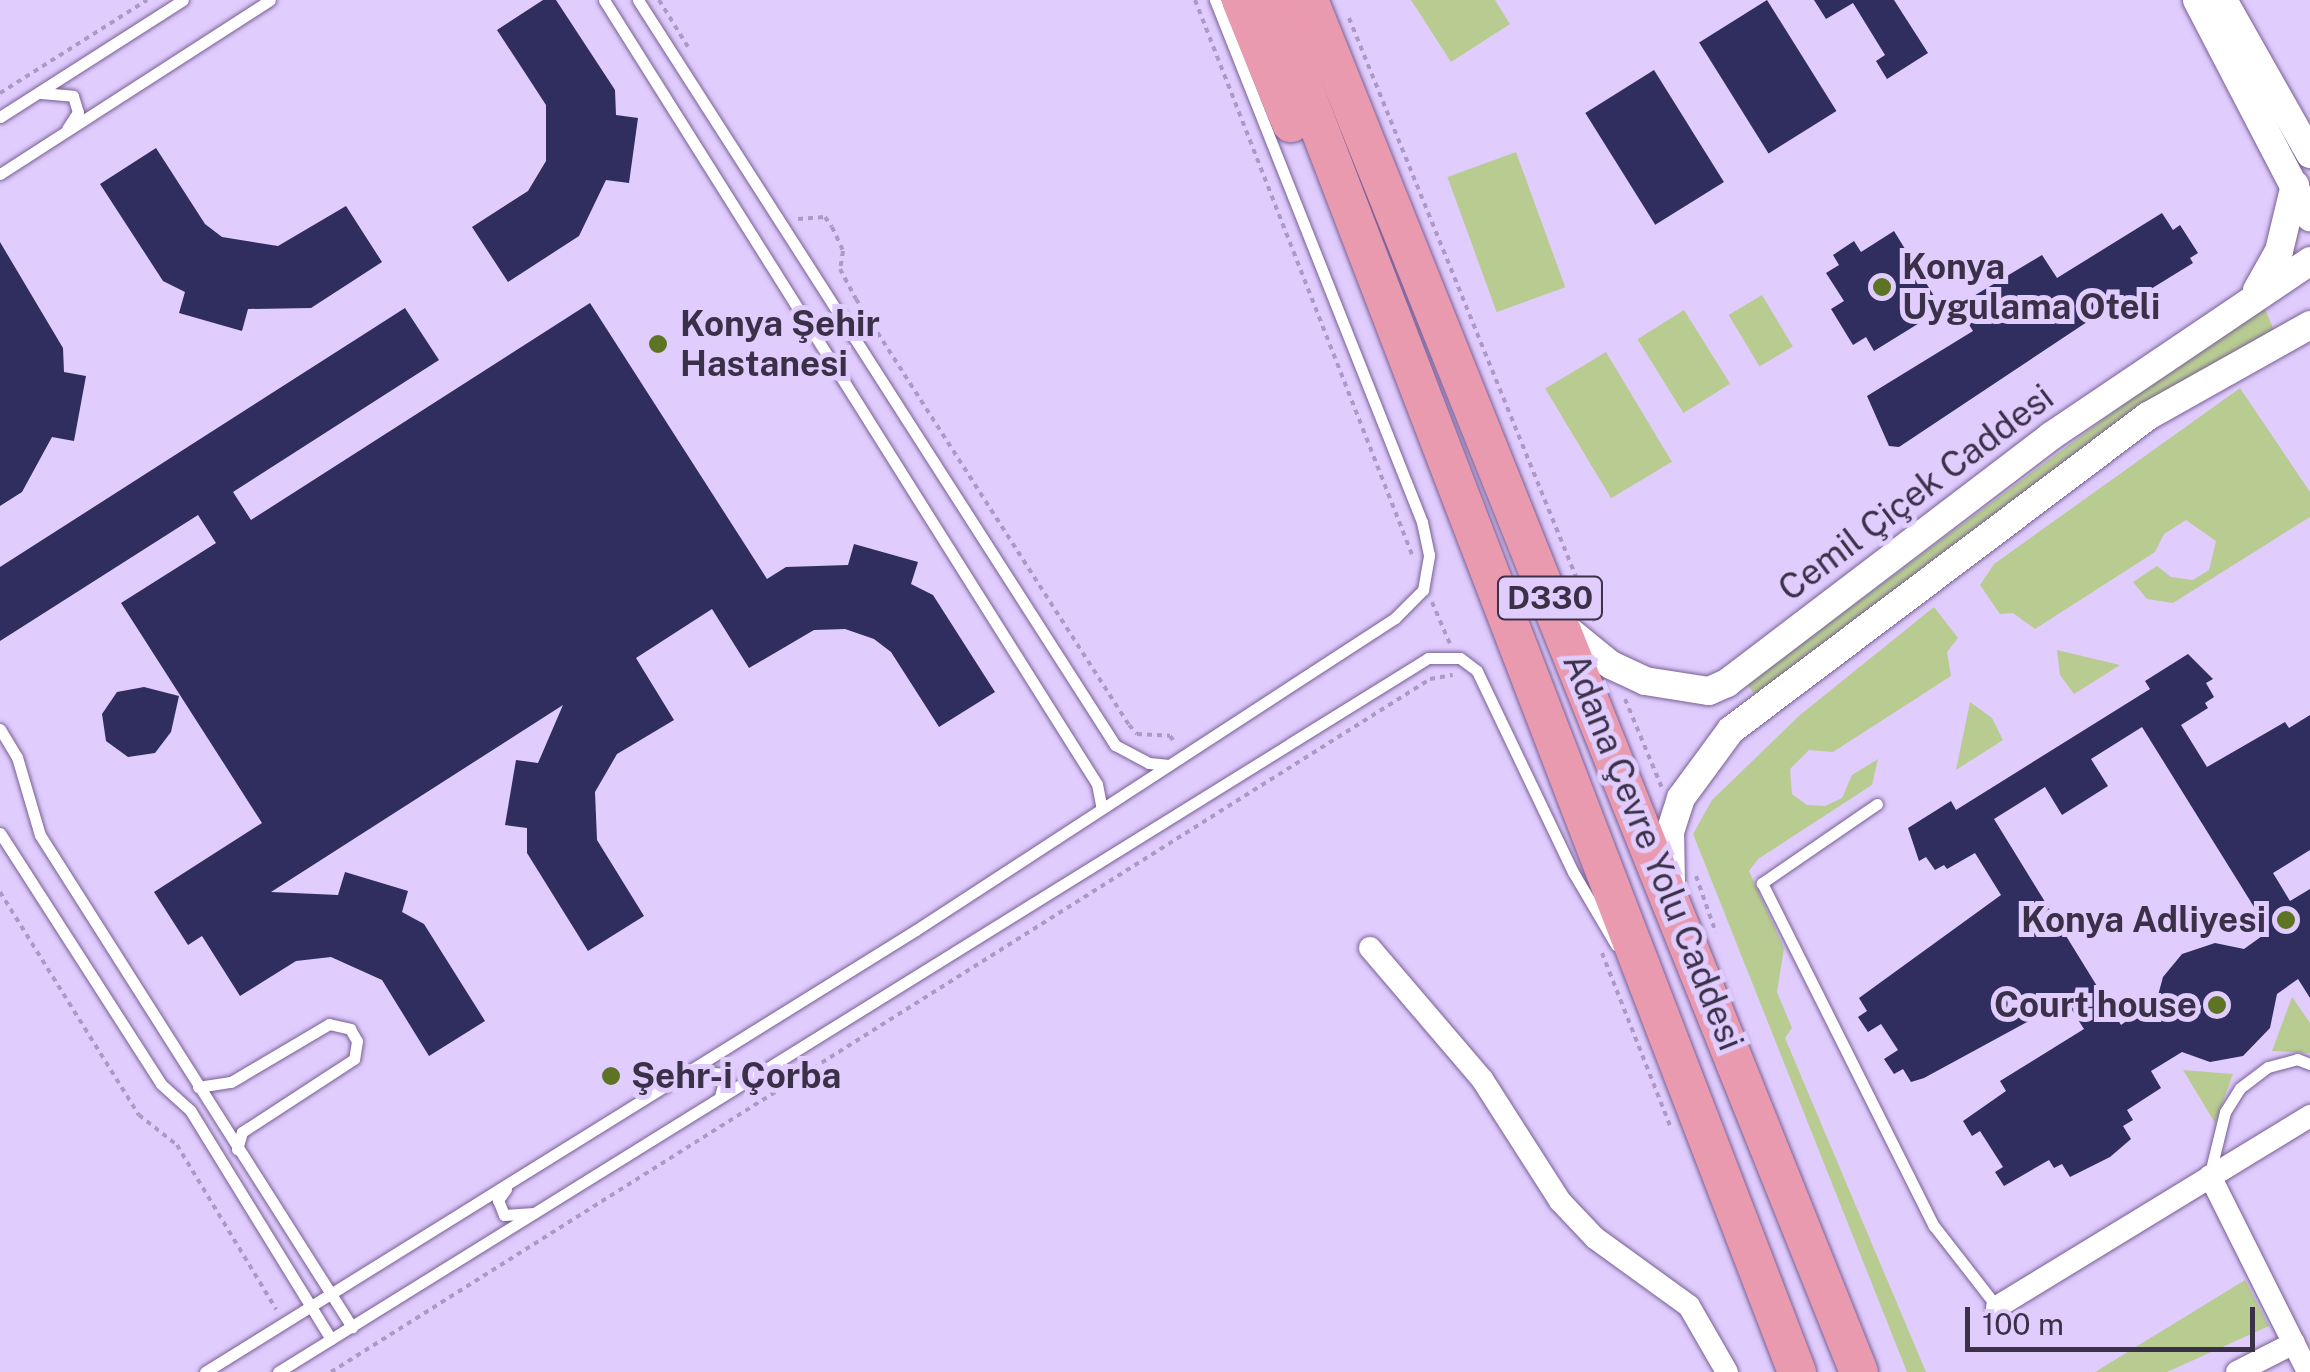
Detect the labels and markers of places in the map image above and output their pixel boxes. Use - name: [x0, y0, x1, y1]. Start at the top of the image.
- place label: Konya Uygulama Oteli: [1902, 246, 2160, 328]
- marker: Konya Uygulama Oteli: [1871, 276, 1893, 298]
- place label: Konya Şehir Hastanesi: [680, 303, 880, 385]
- marker: Konya Şehir Hastanesi: [645, 331, 671, 357]
- place label: Konya Adliyesi: [2021, 899, 2266, 941]
- marker: Konya Adliyesi: [2275, 909, 2297, 931]
- place label: Court house: [1994, 984, 2197, 1026]
- marker: Court house: [2206, 994, 2228, 1016]
- place label: Şehr-i Çorba: [631, 1055, 841, 1097]
- marker: Şehr-i Çorba: [600, 1065, 622, 1087]

